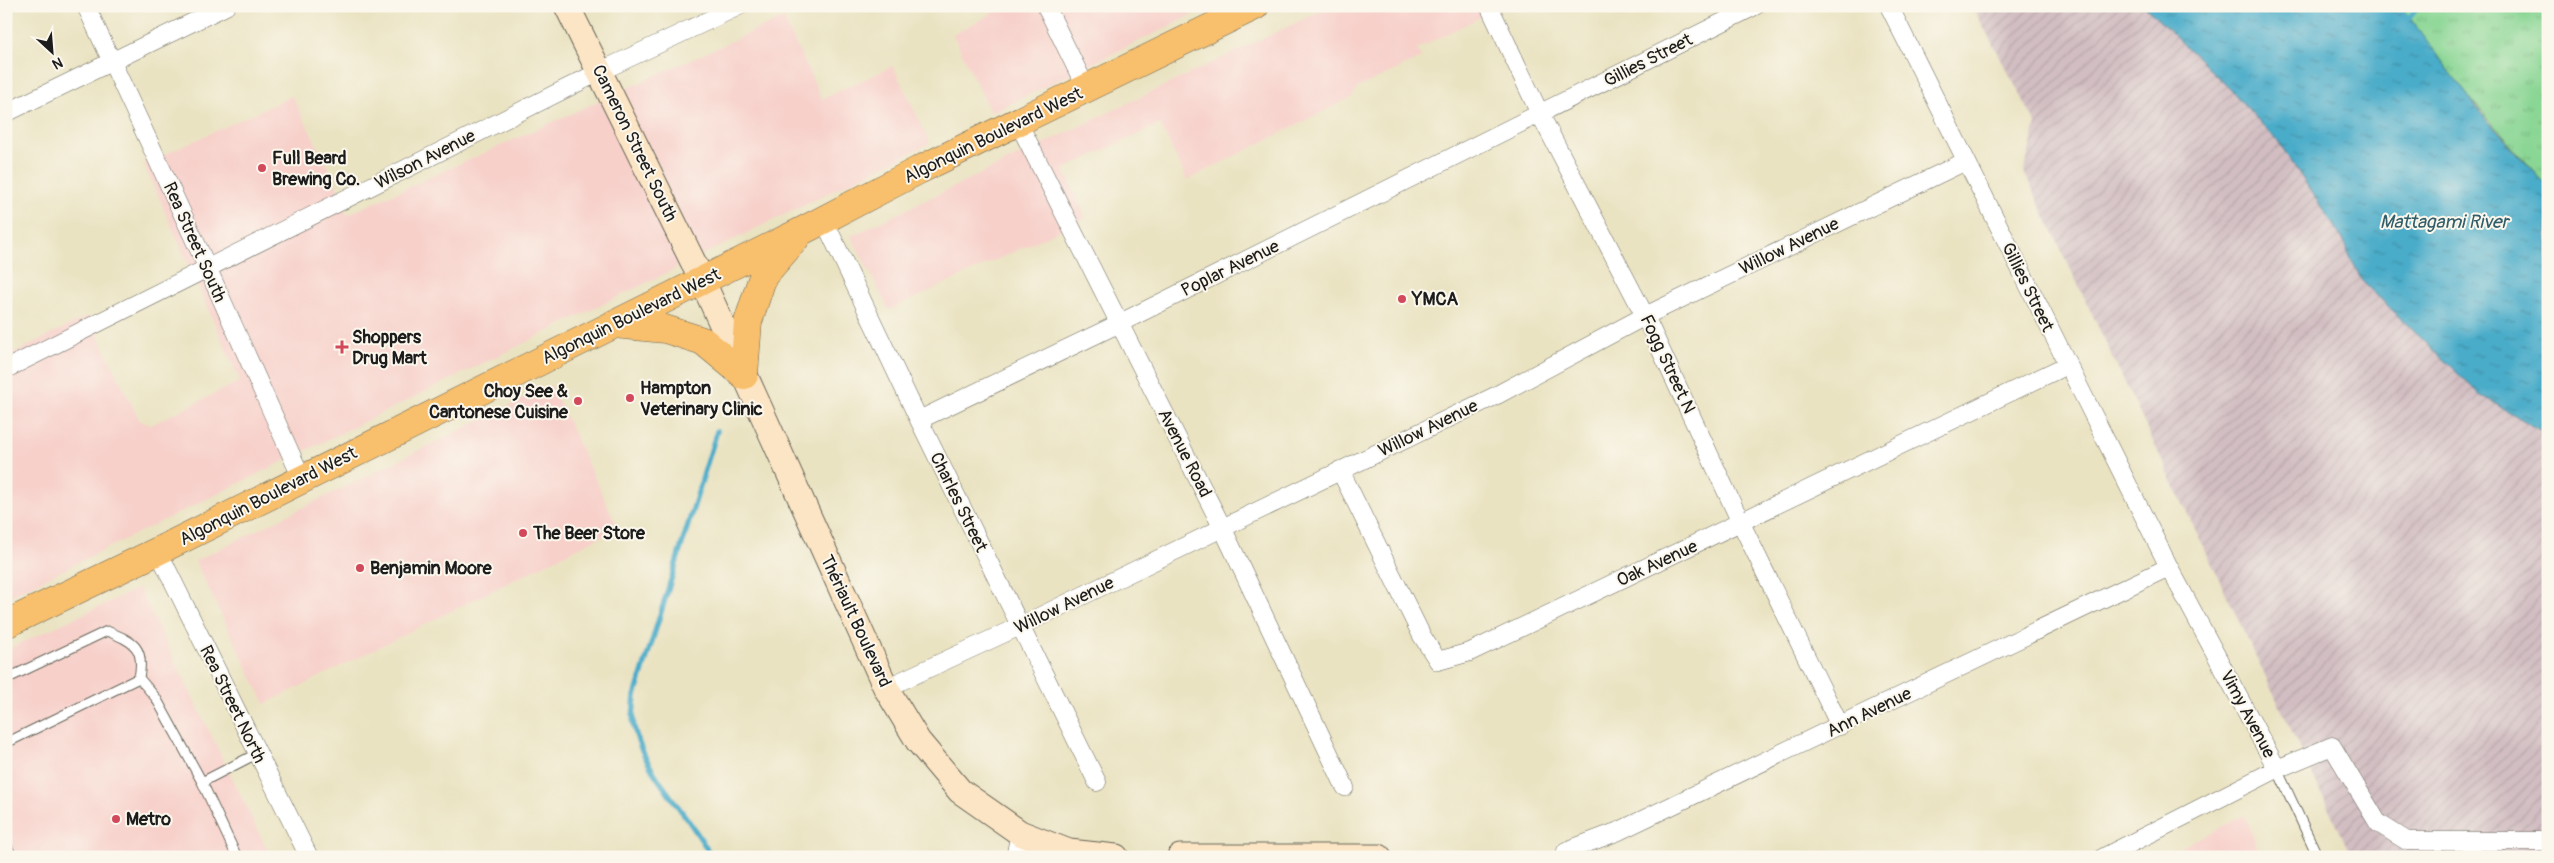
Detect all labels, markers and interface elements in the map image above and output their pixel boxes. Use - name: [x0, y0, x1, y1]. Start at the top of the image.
- north arrow: [28, 28, 78, 78]
- street label: Gillies Street: [1600, 28, 1697, 93]
- text: N: [49, 54, 65, 73]
- street label: Cameron Street South: [587, 61, 683, 225]
- street label: Algonquin Boulevard West: [900, 82, 1087, 189]
- street label: Wilson Avenue: [371, 124, 479, 195]
- place label: Full Beard Brewing Co.: [272, 147, 360, 191]
- marker: Full Beard Brewing Co.: [256, 162, 268, 174]
- street label: Rea Street South: [158, 179, 231, 306]
- water label: Mattagami River: [2380, 210, 2510, 234]
- street label: Willow Avenue: [1736, 212, 1843, 280]
- street label: Poplar Avenue: [1177, 235, 1283, 302]
- street label: Gillies Street: [1996, 239, 2059, 336]
- street label: Algonquin Boulevard West: [538, 263, 725, 370]
- place label: YMCA: [1411, 288, 1459, 311]
- marker: YMCA: [1396, 293, 1408, 305]
- street label: Fogg Street N: [1635, 311, 1700, 417]
- place label: Shoppers Drug Mart: [352, 326, 427, 370]
- marker: Shoppers Drug Mart: [336, 341, 348, 353]
- place label: Hampton Veterinary Clinic: [640, 377, 763, 421]
- place label: Choy See & Cantonese Cuisine: [429, 380, 569, 424]
- marker: Hampton Veterinary Clinic: [624, 392, 636, 404]
- street label: Willow Avenue: [1375, 394, 1482, 462]
- marker: Choy See & Cantonese Cuisine: [572, 395, 584, 407]
- street label: Avenue Road: [1152, 405, 1217, 501]
- street label: Algonquin Boulevard West: [176, 441, 361, 551]
- street label: Charles Street: [924, 449, 993, 557]
- place label: The Beer Store: [532, 522, 646, 545]
- marker: The Beer Store: [517, 527, 529, 539]
- street label: Oak Avenue: [1613, 535, 1701, 592]
- street label: Thériault Boulevard: [815, 551, 896, 691]
- place label: Benjamin Moore: [370, 557, 493, 580]
- marker: Benjamin Moore: [354, 562, 366, 574]
- street label: Willow Avenue: [1011, 571, 1118, 639]
- street label: Rea Street North: [194, 642, 271, 767]
- street label: Vimy Avenue: [2215, 666, 2280, 762]
- street label: Ann Avenue: [1823, 682, 1915, 743]
- place label: Metro: [126, 808, 171, 831]
- marker: Metro: [110, 813, 122, 825]

